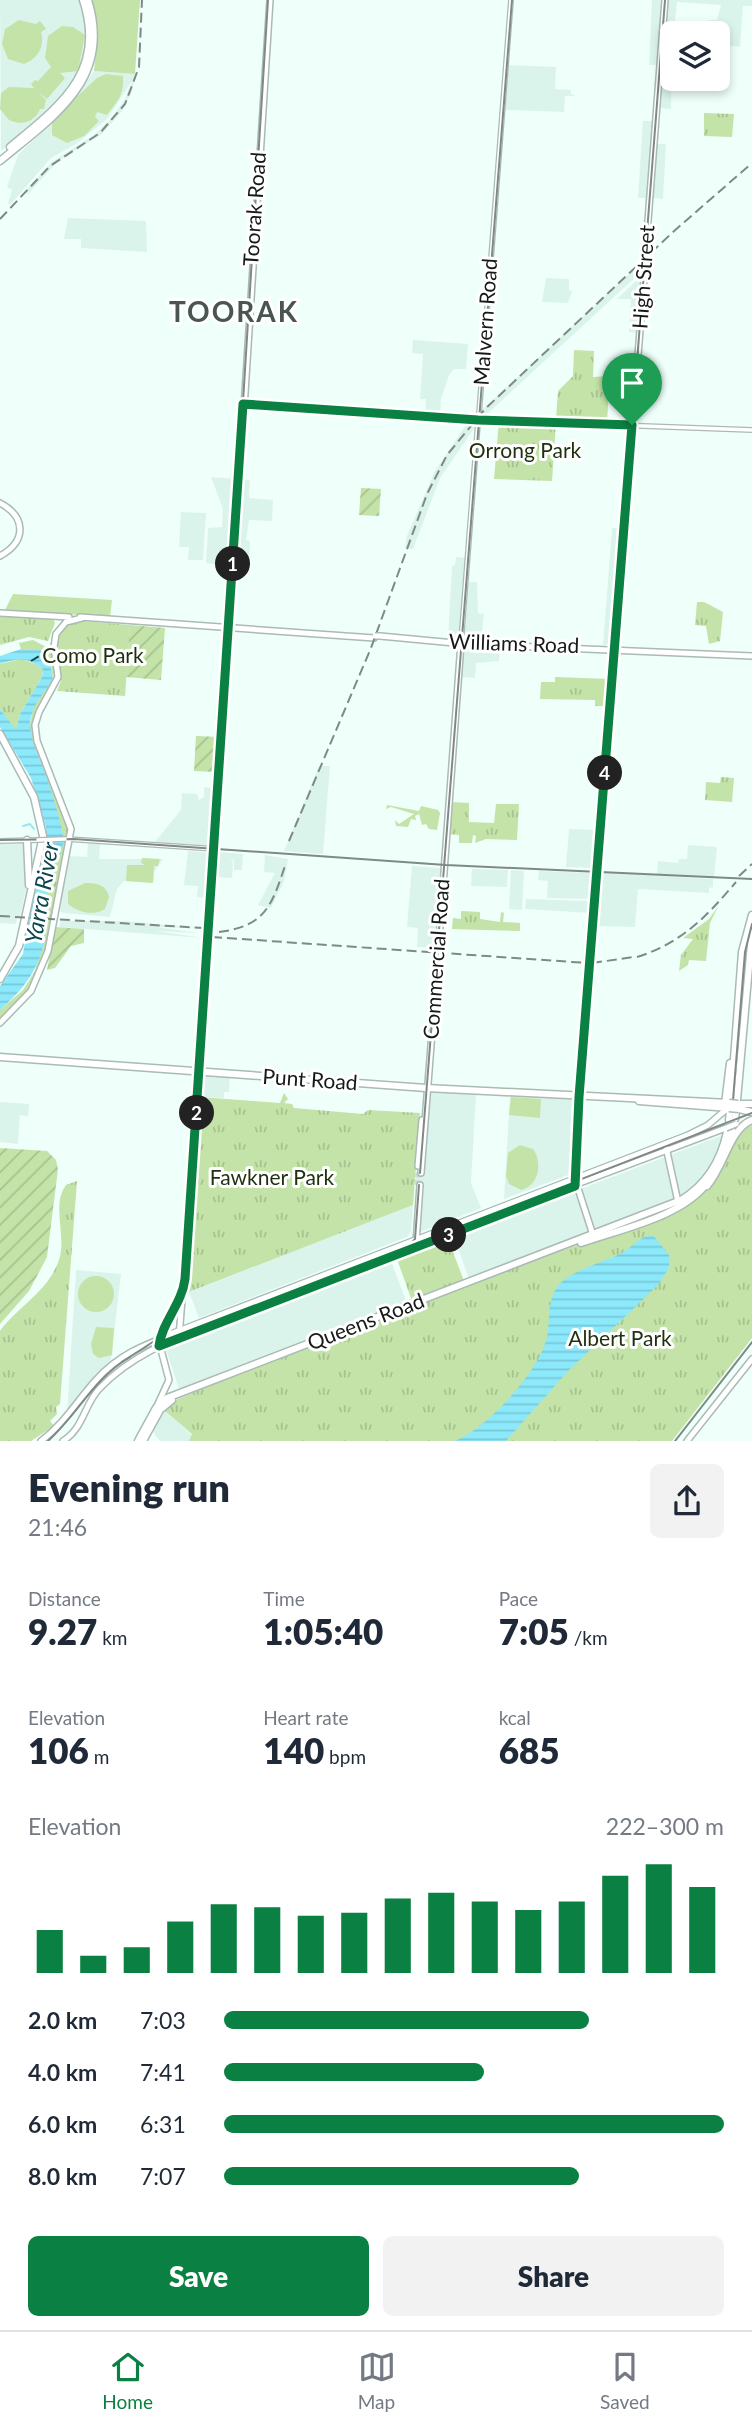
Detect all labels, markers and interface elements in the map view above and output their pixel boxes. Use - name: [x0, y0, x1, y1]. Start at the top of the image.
- map controls: [660, 21, 730, 91]
- button: layers: [660, 21, 730, 91]
- street label: Toorak Road: [237, 151, 270, 267]
- street label: High Street: [626, 224, 659, 330]
- street label: Malvern Road: [468, 257, 501, 386]
- district label: TOORAK: [169, 294, 299, 328]
- pin: [602, 353, 662, 425]
- icon: arrive: [613, 364, 651, 402]
- park label: Orrong Park: [469, 437, 582, 462]
- pin: 1: [216, 546, 250, 582]
- text: 1: [227, 552, 238, 575]
- street label: Williams Road: [448, 628, 580, 657]
- park label: Como Park: [42, 642, 144, 667]
- pin: 4: [588, 756, 622, 790]
- text: 4: [599, 761, 610, 784]
- water label: Yarra River: [18, 839, 64, 946]
- street label: Commercial Road: [417, 878, 454, 1040]
- street label: Punt Road: [262, 1063, 359, 1094]
- pin: 2: [180, 1096, 214, 1130]
- text: 2: [191, 1101, 202, 1124]
- park label: Fawkner Park: [210, 1164, 334, 1189]
- pin: 3: [432, 1218, 466, 1252]
- text: 3: [443, 1223, 454, 1246]
- street label: Queens Road: [303, 1287, 428, 1354]
- park label: Albert Park: [568, 1325, 672, 1350]
- text: Evening run: [28, 1464, 230, 1510]
- button: share: [650, 1464, 724, 1538]
- text: 21:46: [28, 1513, 87, 1541]
- text: Distance: [28, 1587, 101, 1610]
- text: Time: [263, 1587, 305, 1610]
- text: Pace: [499, 1587, 538, 1610]
- text: 9.27: [28, 1610, 97, 1652]
- text: 1:05:40: [263, 1610, 383, 1652]
- text: 7:05: [499, 1610, 569, 1652]
- text: km: [97, 1626, 127, 1649]
- text: /km: [569, 1626, 608, 1649]
- text: Elevation: [28, 1706, 105, 1729]
- text: Heart rate: [263, 1706, 349, 1729]
- text: kcal: [499, 1706, 531, 1729]
- text: 106: [28, 1729, 89, 1771]
- text: 140: [263, 1729, 324, 1771]
- text: 685: [499, 1729, 560, 1771]
- text: m: [89, 1745, 109, 1768]
- text: bpm: [324, 1745, 366, 1768]
- text: Elevation: [28, 1812, 121, 1840]
- text: 222–300 m: [606, 1812, 724, 1840]
- text: 2.0 km: [28, 2006, 97, 2034]
- text: 7:03: [140, 2006, 186, 2034]
- text: 4.0 km: [28, 2058, 97, 2086]
- text: 7:41: [140, 2058, 186, 2086]
- text: 6.0 km: [28, 2110, 97, 2138]
- text: 6:31: [140, 2110, 186, 2138]
- text: 8.0 km: [28, 2162, 97, 2190]
- text: 7:07: [140, 2162, 186, 2190]
- button: Save: [28, 2236, 369, 2316]
- button: Share: [383, 2236, 724, 2316]
- tab: Home: [102, 2348, 153, 2413]
- tab: Map: [358, 2348, 396, 2413]
- tab: Saved: [600, 2348, 650, 2413]

